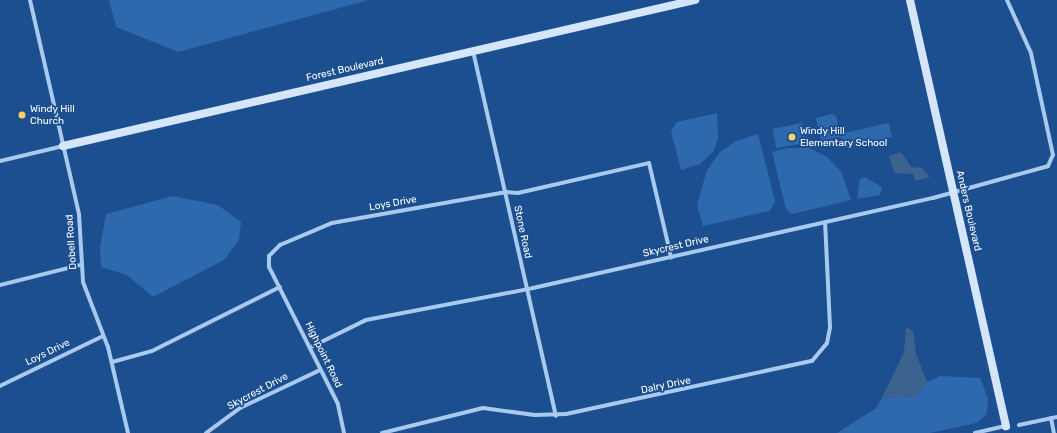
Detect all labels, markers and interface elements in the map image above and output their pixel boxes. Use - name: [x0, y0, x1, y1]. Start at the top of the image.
- street label: Forest Boulevard: [305, 55, 385, 85]
- place label: Windy Hill Church: [30, 103, 75, 126]
- marker: Windy Hill Church: [17, 110, 27, 120]
- place label: Windy Hill Elementary School: [800, 125, 888, 148]
- marker: Windy Hill Elementary School: [787, 132, 797, 142]
- street label: Anders Boulevard: [953, 169, 983, 253]
- street label: Loys Drive: [368, 194, 418, 214]
- street label: Stone Road: [511, 204, 533, 260]
- street label: Dobell Road: [64, 214, 80, 270]
- street label: Skycrest Drive: [642, 234, 710, 260]
- street label: Highpoint Road: [302, 320, 344, 390]
- street label: Loys Drive: [24, 337, 72, 369]
- street label: Skycrest Drive: [226, 371, 290, 413]
- street label: Dalry Drive: [640, 375, 692, 397]

